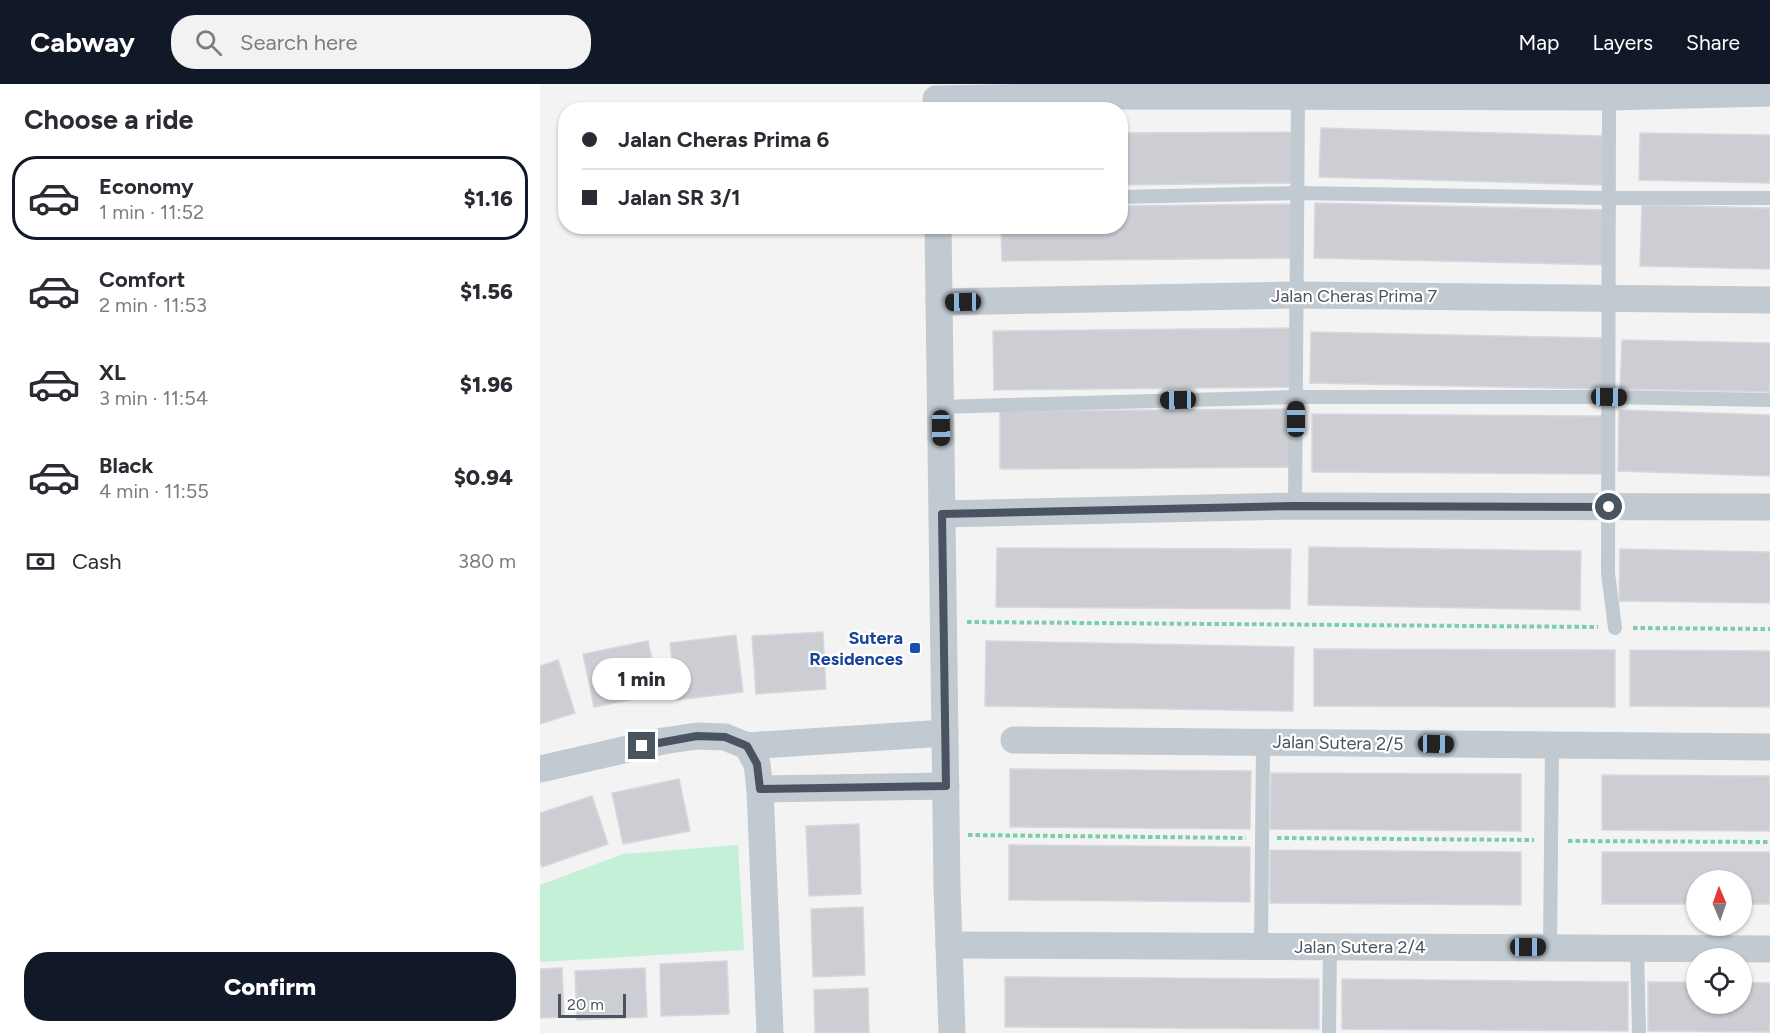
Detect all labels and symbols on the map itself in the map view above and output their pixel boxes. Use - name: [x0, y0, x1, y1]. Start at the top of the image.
- street label: Jalan Cheras Prima 7: [1271, 285, 1437, 307]
- car: [945, 293, 981, 311]
- car: [1591, 388, 1627, 406]
- car: [1160, 391, 1196, 409]
- car: [1287, 401, 1305, 437]
- car: [932, 410, 950, 446]
- route start: [1595, 493, 1622, 520]
- place label: Sutera Residences: [809, 627, 904, 670]
- marker: Sutera Residences: [908, 641, 922, 655]
- callout: 1 min: [592, 659, 692, 701]
- street label: Jalan Sutera 2/5: [1272, 731, 1404, 755]
- route end: [628, 732, 655, 759]
- car: [1418, 735, 1454, 753]
- north arrow: [1686, 870, 1752, 936]
- street label: Jalan Sutera 2/4: [1294, 936, 1426, 958]
- car: [1510, 938, 1546, 956]
- scale bar: [558, 991, 626, 1018]

